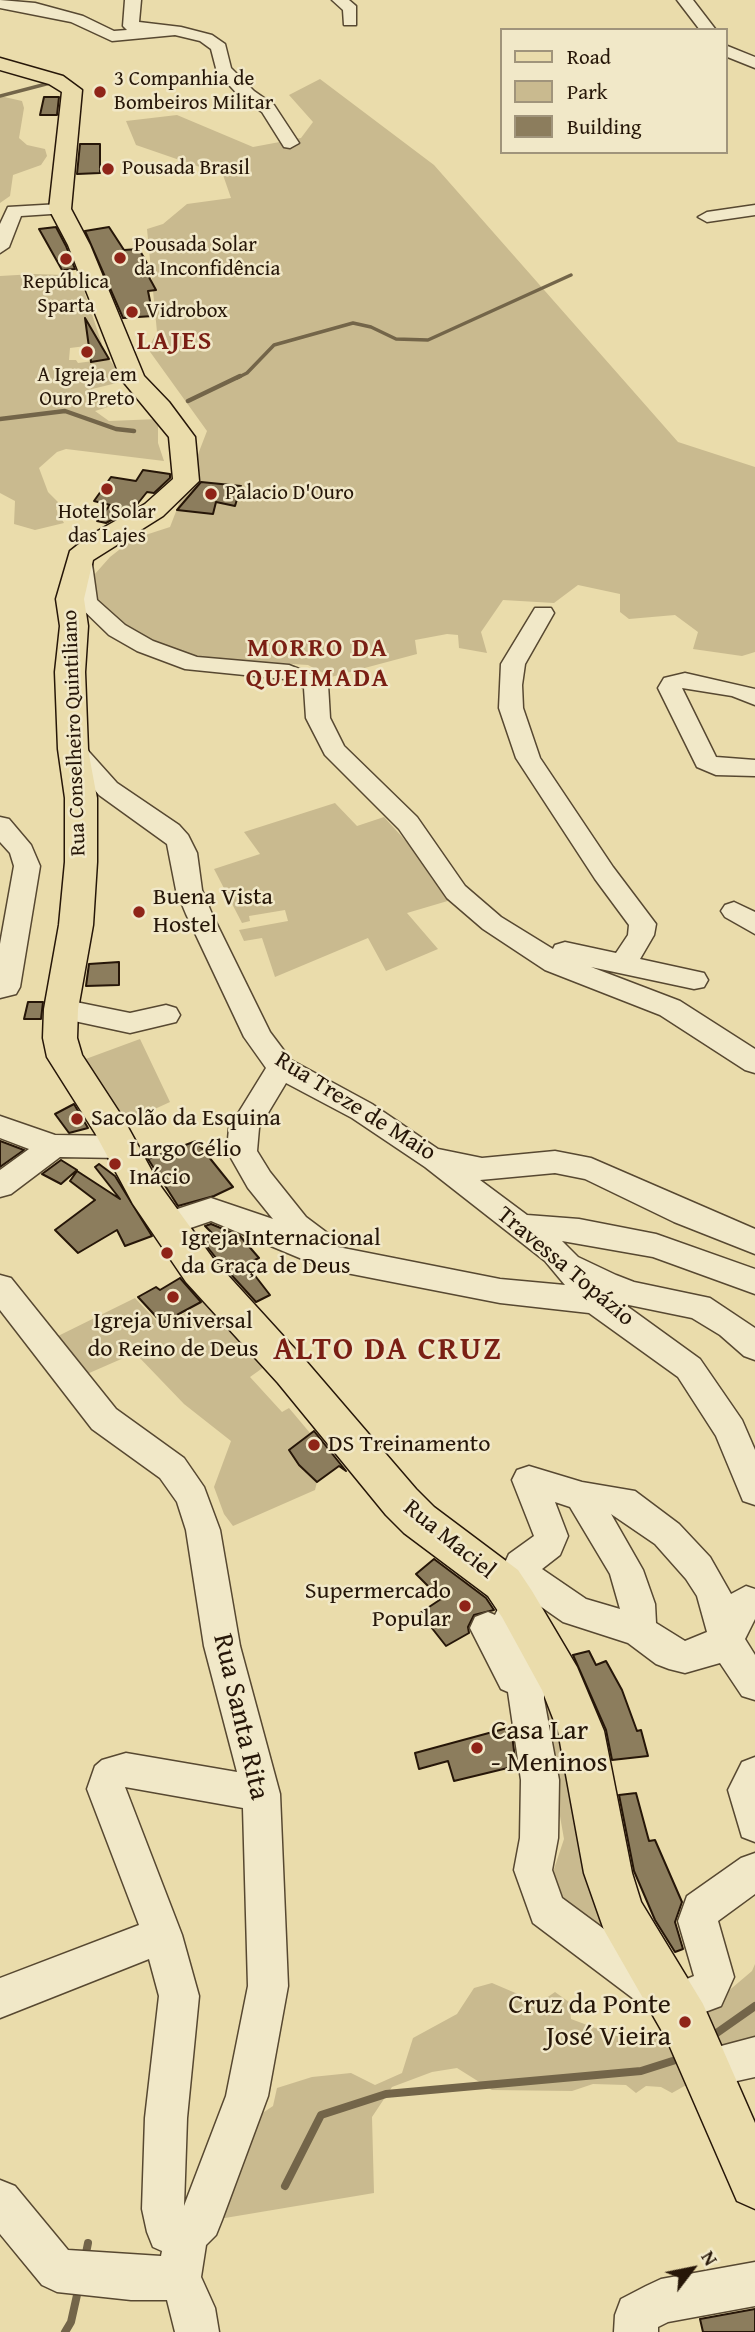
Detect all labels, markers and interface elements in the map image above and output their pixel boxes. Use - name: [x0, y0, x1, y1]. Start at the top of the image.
- legend: [500, 28, 727, 154]
- text: Road: [567, 41, 611, 72]
- place label: 3 Companhia de Bombeiros Militar: [114, 67, 273, 117]
- text: Park: [567, 76, 608, 107]
- marker: 3 Companhia de Bombeiros Militar: [92, 84, 108, 100]
- text: Building: [567, 111, 641, 142]
- place label: Pousada Brasil: [122, 156, 250, 182]
- marker: Pousada Brasil: [100, 161, 116, 177]
- place label: Pousada Solar da Inconfidência: [134, 233, 280, 283]
- marker: Pousada Solar da Inconfidência: [112, 250, 128, 266]
- marker: República Sparta: [58, 251, 74, 267]
- place label: República Sparta: [23, 270, 109, 320]
- place label: Vidrobox: [146, 299, 228, 325]
- marker: Vidrobox: [124, 304, 140, 320]
- district label: LAJES: [137, 326, 213, 358]
- marker: A Igreja em Ouro Preto: [79, 344, 95, 360]
- place label: A Igreja em Ouro Preto: [37, 363, 137, 413]
- marker: Hotel Solar das Lajes: [99, 481, 115, 497]
- place label: Palacio D'Ouro: [225, 481, 354, 507]
- marker: Palacio D'Ouro: [203, 486, 219, 502]
- place label: Hotel Solar das Lajes: [58, 500, 156, 550]
- street label: Rua Conselheiro Quintiliano: [58, 609, 92, 857]
- district label: MORRO DA QUEIMADA: [247, 633, 389, 694]
- place label: Buena Vista Hostel: [153, 884, 273, 940]
- marker: Buena Vista Hostel: [131, 904, 147, 920]
- street label: Rua Treze de Maio: [269, 1046, 441, 1168]
- place label: Sacolão da Esquina: [91, 1105, 281, 1133]
- marker: Sacolão da Esquina: [69, 1111, 85, 1127]
- place label: Largo Célio Inácio: [129, 1136, 241, 1192]
- marker: Largo Célio Inácio: [107, 1156, 123, 1172]
- street label: Travessa Topázio: [490, 1201, 640, 1333]
- place label: Igreja Internacional da Graça de Deus: [181, 1225, 381, 1281]
- marker: Igreja Internacional da Graça de Deus: [159, 1245, 175, 1261]
- marker: Igreja Universal do Reino de Deus: [165, 1289, 181, 1305]
- place label: Igreja Universal do Reino de Deus: [88, 1308, 258, 1364]
- district label: ALTO DA CRUZ: [275, 1332, 501, 1370]
- place label: DS Treinamento: [328, 1431, 490, 1459]
- marker: DS Treinamento: [306, 1437, 322, 1453]
- street label: Rua Maciel: [397, 1494, 501, 1586]
- place label: Supermercado Popular: [305, 1578, 451, 1634]
- marker: Supermercado Popular: [457, 1598, 473, 1614]
- street label: Rua Santa Rita: [205, 1631, 275, 1803]
- place label: Casa Lar - Meninos: [491, 1715, 608, 1781]
- marker: Casa Lar - Meninos: [469, 1740, 485, 1756]
- place label: Cruz da Ponte José Vieira: [508, 1989, 671, 2055]
- marker: Cruz da Ponte José Vieira: [677, 2014, 693, 2030]
- north arrow: [657, 2234, 727, 2304]
- text: N: [695, 2245, 725, 2271]

